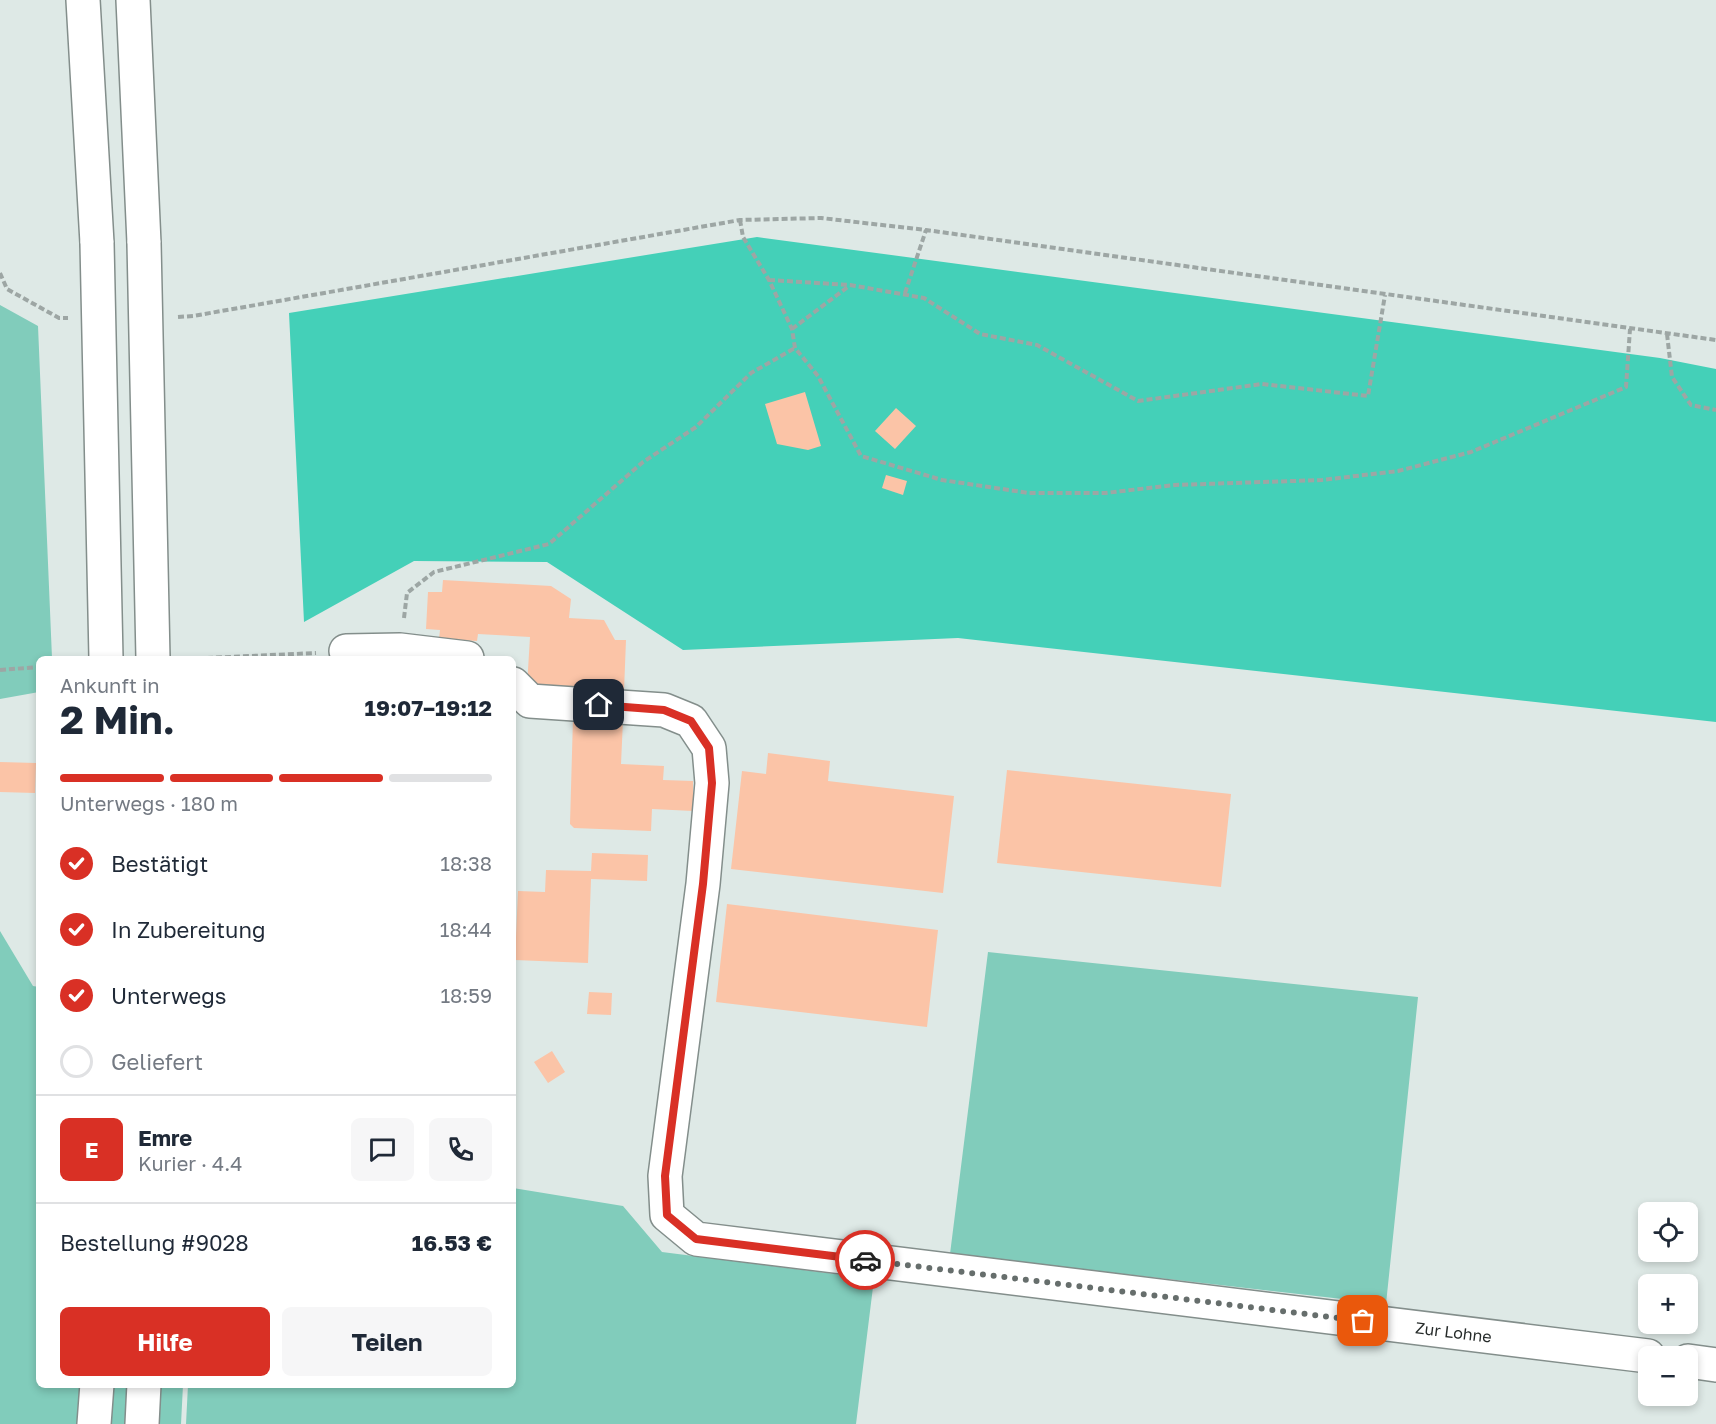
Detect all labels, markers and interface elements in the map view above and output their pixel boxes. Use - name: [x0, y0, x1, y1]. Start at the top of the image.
- text: Ankunft in: [60, 673, 160, 697]
- pin: [573, 679, 624, 730]
- icon: home: [582, 688, 615, 721]
- text: 19:07–19:12: [365, 694, 492, 721]
- text: 2 Min.: [60, 696, 175, 743]
- text: Unterwegs · 180 m: [60, 791, 238, 815]
- icon: check: [60, 847, 93, 880]
- text: Bestätigt: [111, 850, 208, 877]
- text: 18:38: [440, 851, 492, 875]
- icon: check: [60, 913, 93, 946]
- text: In Zubereitung: [111, 916, 266, 943]
- text: 18:44: [440, 917, 492, 941]
- icon: check: [60, 979, 93, 1012]
- text: Unterwegs: [111, 982, 227, 1009]
- text: 18:59: [440, 983, 492, 1007]
- text: Geliefert: [111, 1048, 203, 1075]
- button: chat: [351, 1118, 414, 1181]
- button: phone: [429, 1118, 492, 1181]
- text: Emre: [138, 1124, 192, 1151]
- text: E: [85, 1136, 98, 1163]
- text: Kurier · 4.4: [138, 1151, 242, 1175]
- map controls: [1638, 1202, 1698, 1406]
- button: locate: [1638, 1202, 1698, 1262]
- text: Bestellung #9028: [60, 1229, 249, 1256]
- text: 16.53 €: [412, 1229, 492, 1256]
- courier: [835, 1230, 895, 1290]
- icon: car: [849, 1244, 882, 1277]
- button: +: [1638, 1274, 1698, 1334]
- pin: [1337, 1295, 1388, 1346]
- icon: bag: [1346, 1304, 1379, 1337]
- button: Hilfe: [60, 1307, 270, 1376]
- button: Teilen: [282, 1307, 492, 1376]
- street label: Zur Lohne: [1414, 1318, 1493, 1347]
- button: −: [1638, 1346, 1698, 1406]

